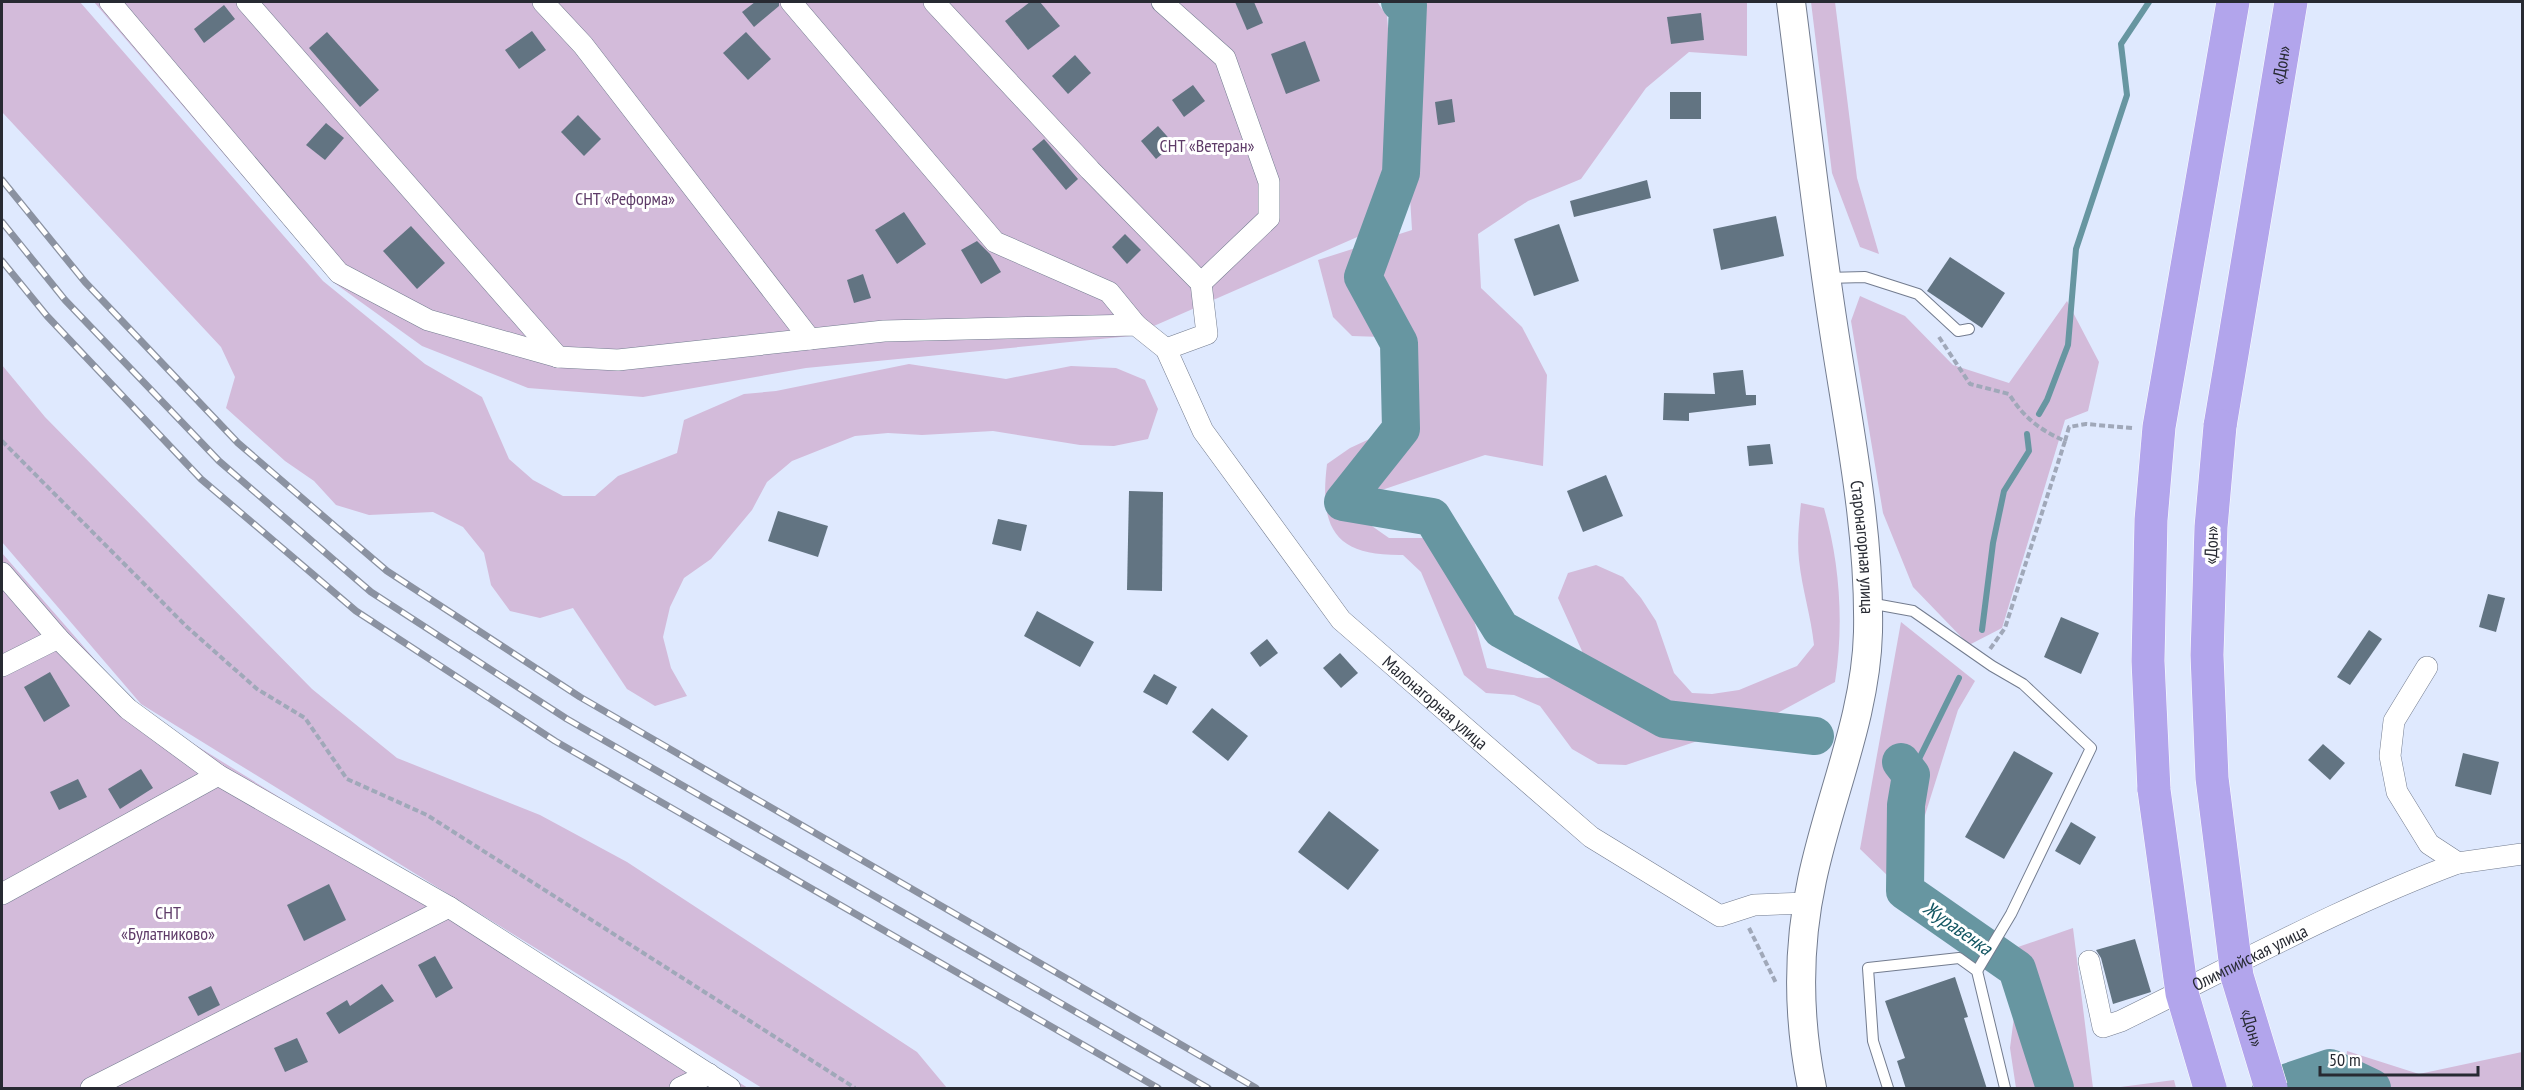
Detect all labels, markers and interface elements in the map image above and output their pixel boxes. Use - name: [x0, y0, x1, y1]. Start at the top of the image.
- street label: «Дон»: [2266, 44, 2295, 86]
- park label: СНТ «Ветеран»: [1160, 134, 1254, 157]
- park label: СНТ «Реформа»: [575, 187, 675, 210]
- street label: Старонагорная улица: [1846, 479, 1880, 614]
- street label: «Дон»: [2199, 525, 2223, 565]
- street label: Малонагорная улица: [1378, 650, 1493, 754]
- water label: Журавенка: [1918, 894, 1998, 962]
- park label: СНТ «Булатниково»: [121, 901, 215, 945]
- street label: Олимпийская улица: [2188, 919, 2311, 995]
- street label: «Дон»: [2236, 1006, 2269, 1050]
- scale bar: [2320, 1039, 2478, 1077]
- text: 50 m: [2329, 1048, 2361, 1071]

